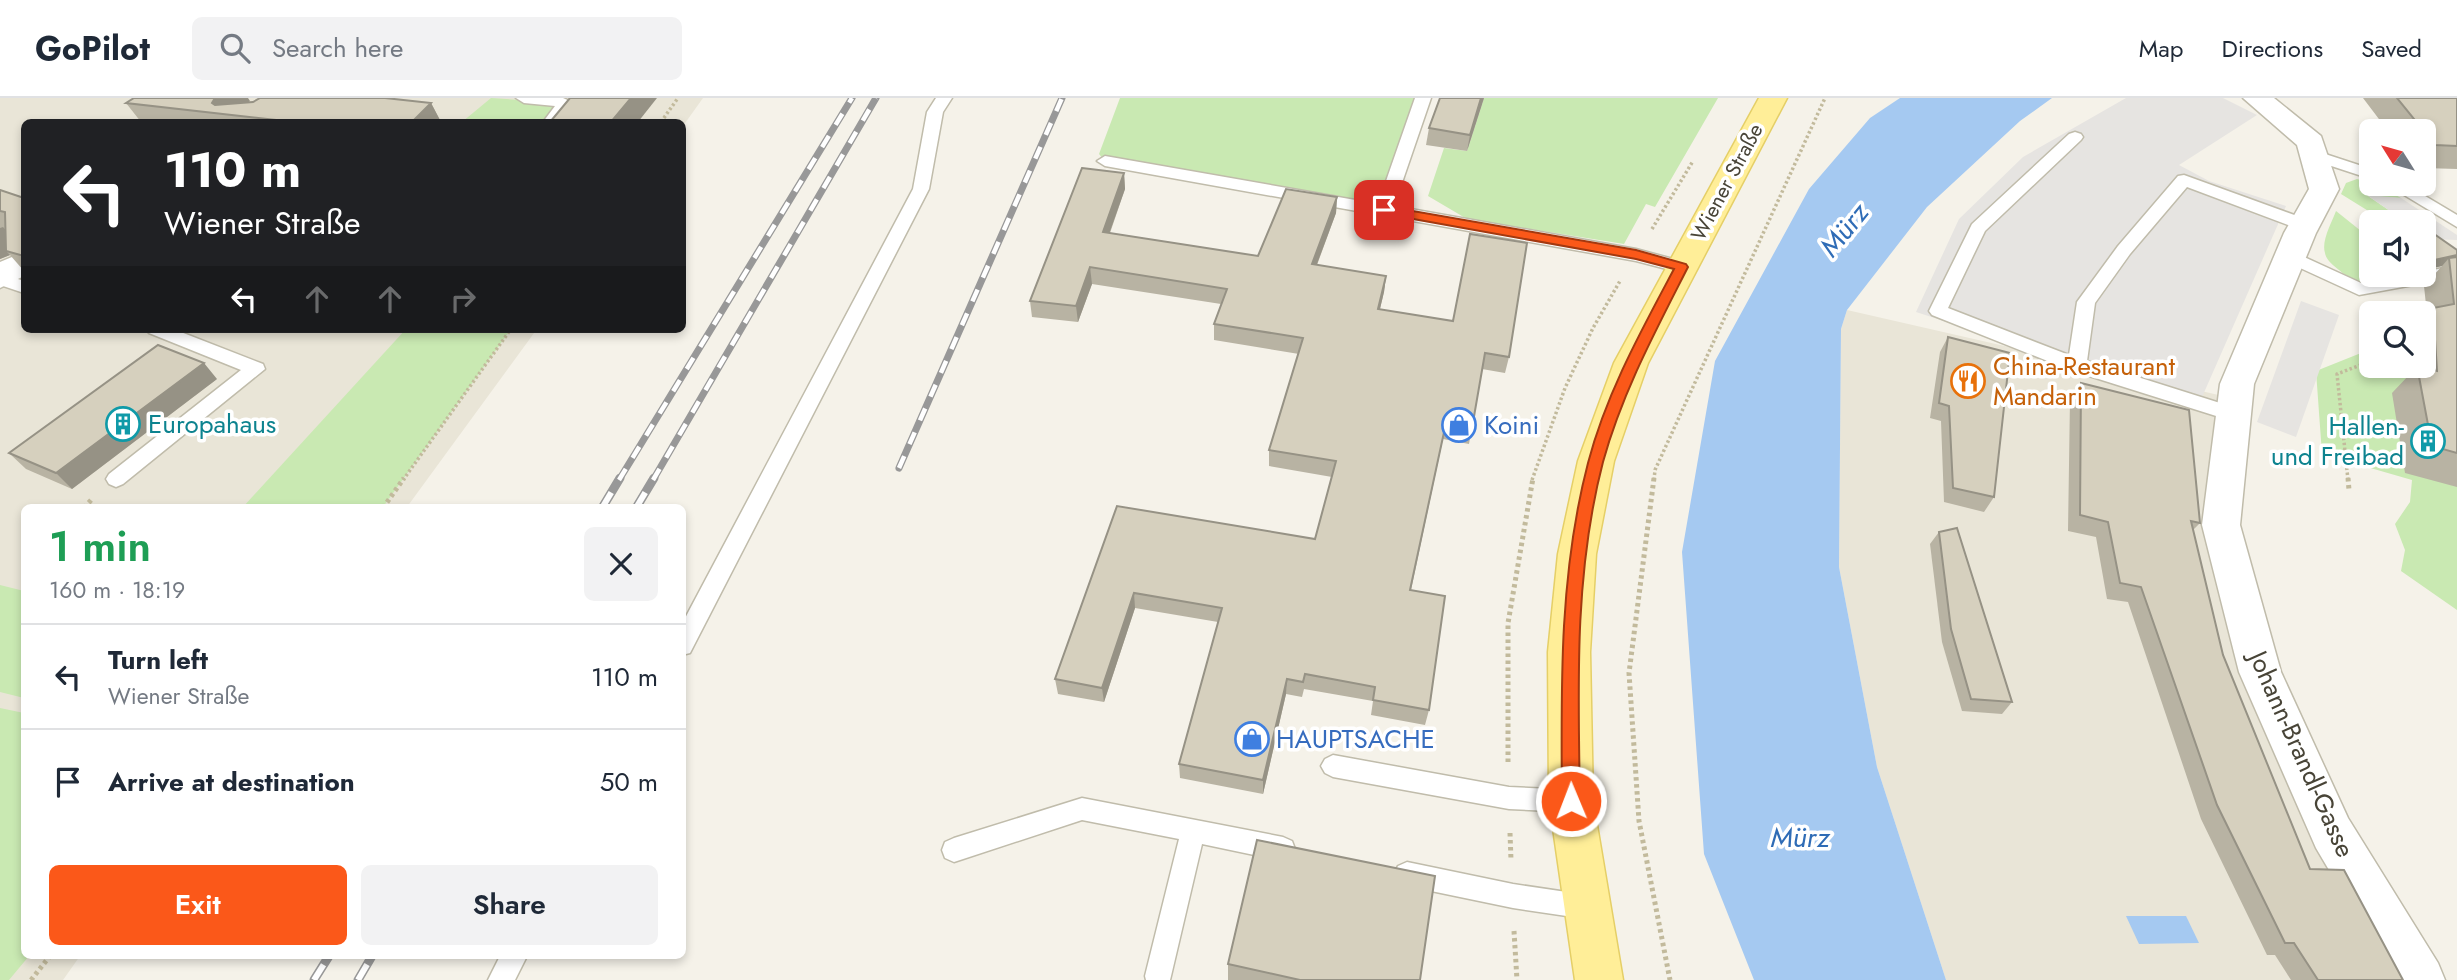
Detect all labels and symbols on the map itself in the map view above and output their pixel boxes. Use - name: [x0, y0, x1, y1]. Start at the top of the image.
- street label: Wiener Straße: [1683, 118, 1771, 246]
- north arrow: [2359, 119, 2436, 196]
- pin: [1354, 180, 1414, 240]
- water label: Mürz: [1810, 193, 1879, 266]
- place label: China-Restaurant Mandarin: [1993, 347, 2176, 415]
- restaurant icon: China-Restaurant Mandarin: [1949, 362, 1987, 400]
- building icon: Europahaus: [104, 405, 142, 443]
- place label: Europahaus: [148, 405, 276, 443]
- shop icon: Koini: [1440, 406, 1478, 444]
- place label: Koini: [1484, 406, 1539, 444]
- place label: Hallen- und Freibad: [2271, 407, 2405, 475]
- building icon: Hallen- und Freibad: [2409, 422, 2447, 460]
- street label: Johann-Brandl-Gasse: [2238, 642, 2365, 863]
- shop icon: HAUPTSACHE: [1233, 720, 1271, 758]
- place label: HAUPTSACHE: [1276, 720, 1435, 758]
- position arrow: [1534, 764, 1608, 838]
- water label: Mürz: [1771, 817, 1831, 858]

